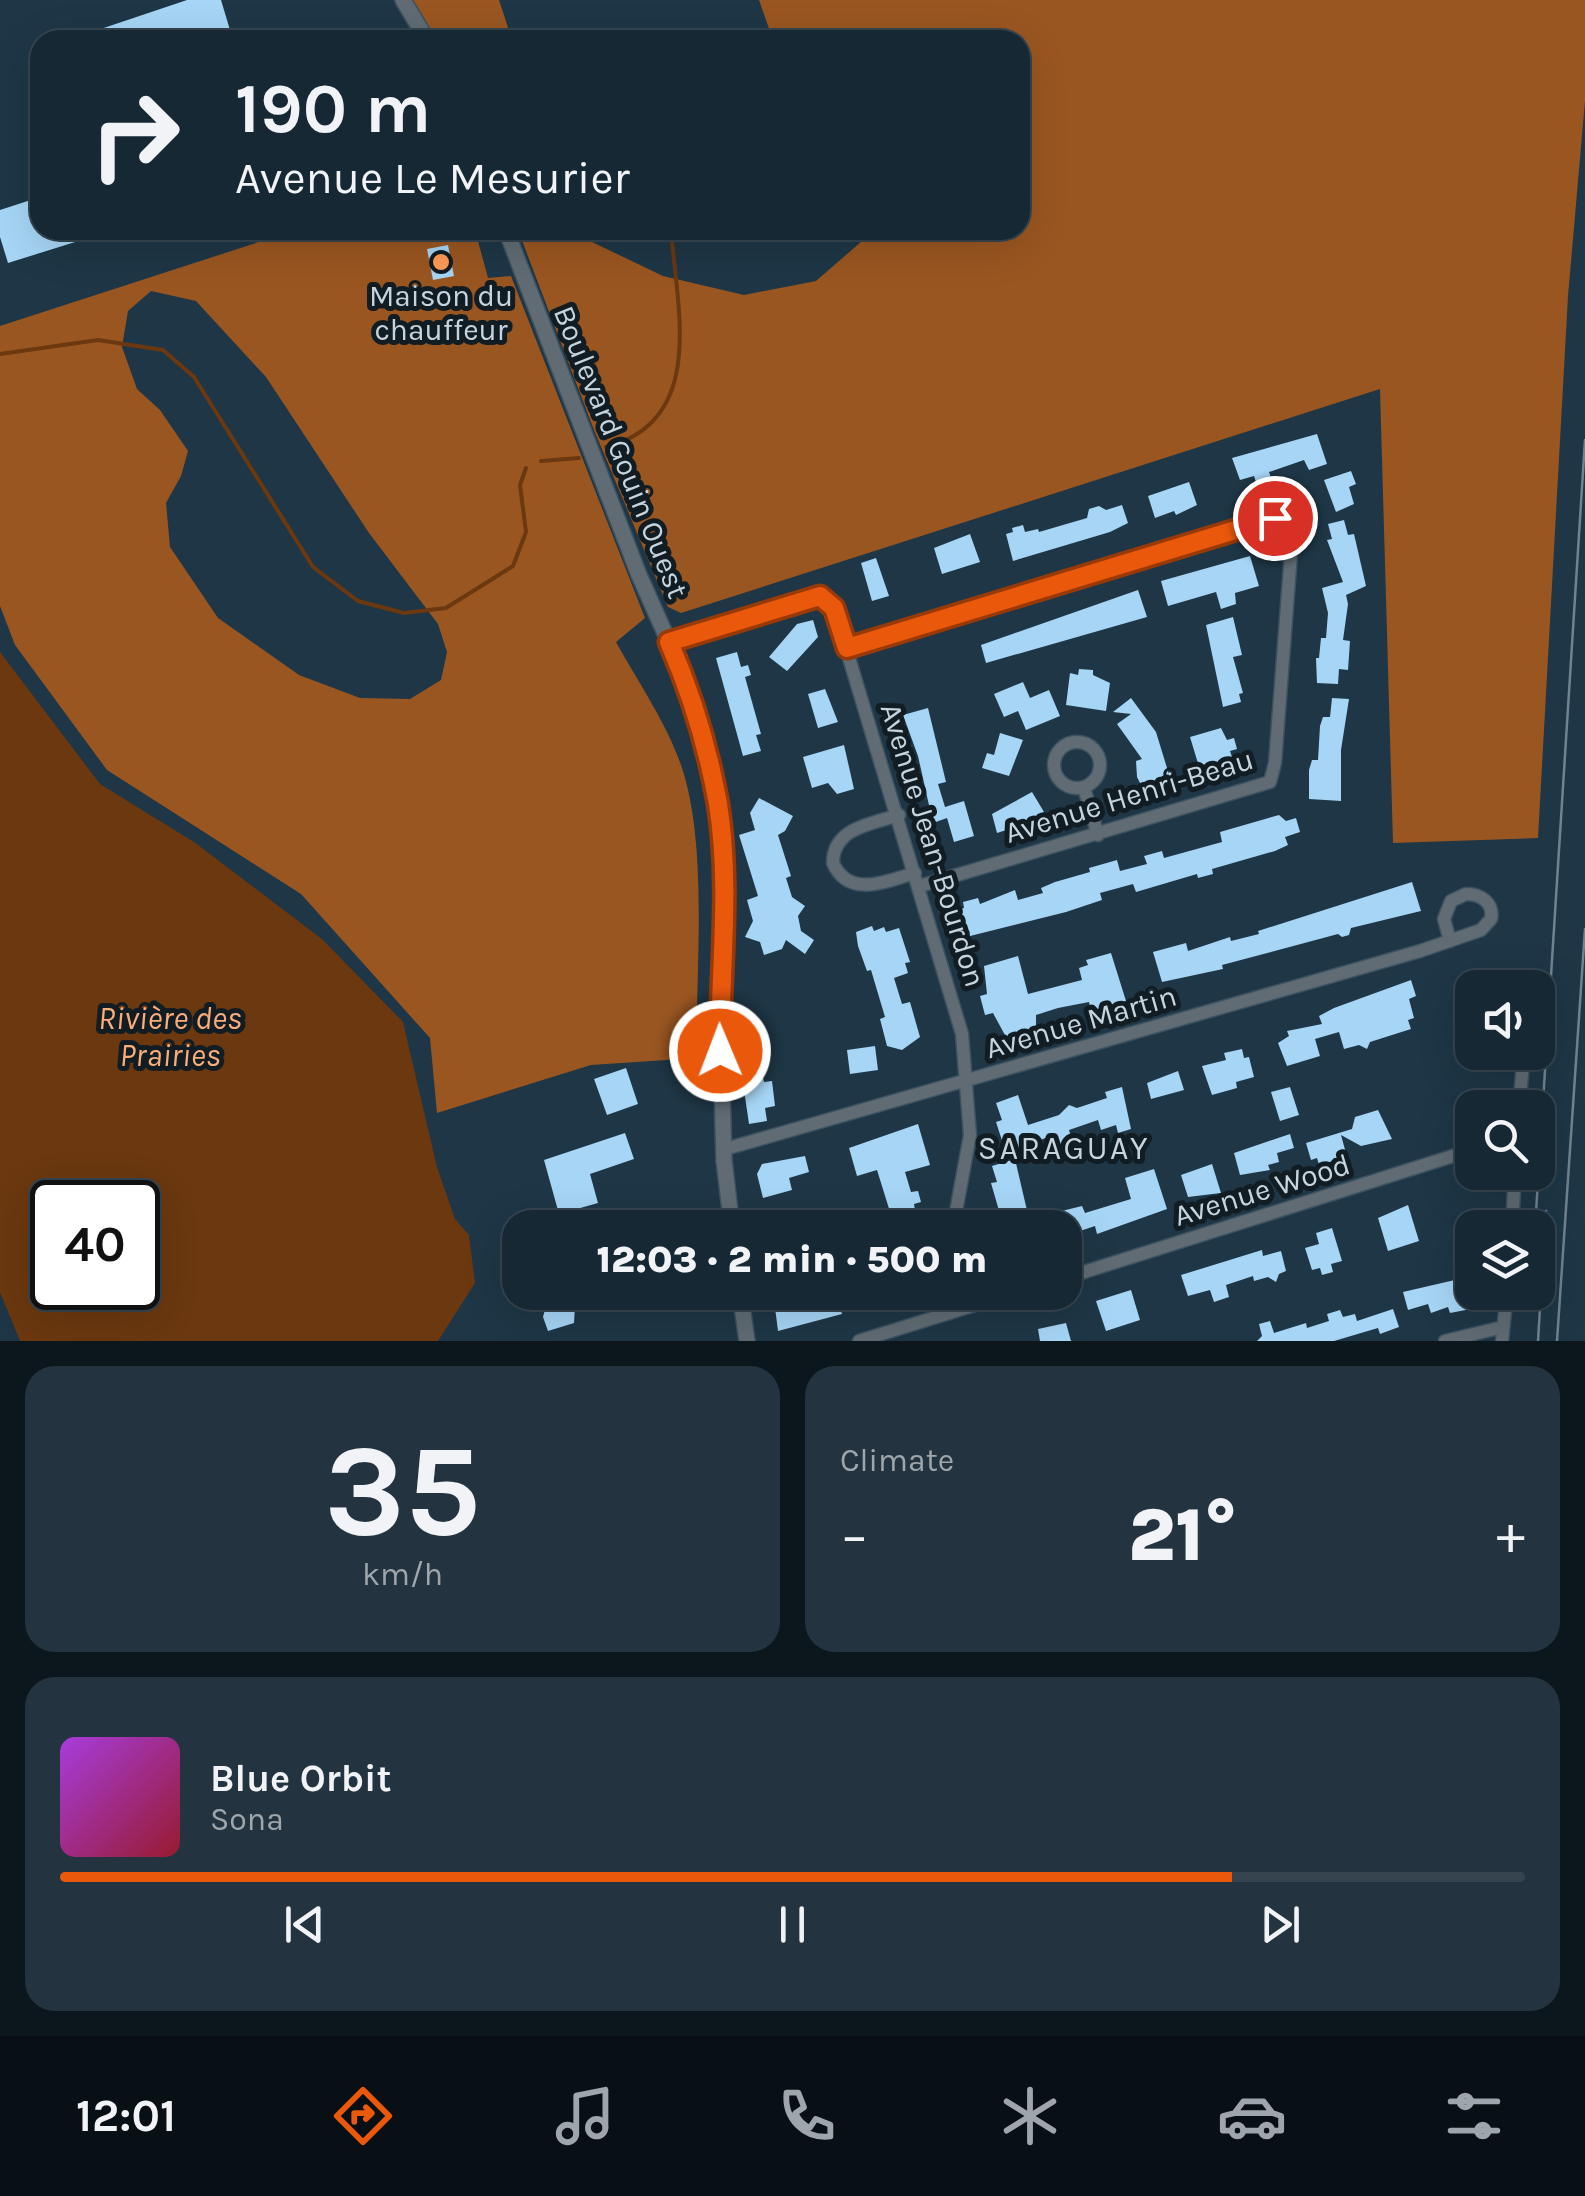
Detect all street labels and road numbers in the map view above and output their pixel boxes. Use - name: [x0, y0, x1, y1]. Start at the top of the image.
- street label: Boulevard Gouin Ouest: [546, 300, 696, 604]
- street label: Avenue Jean-Bourdon: [873, 699, 993, 991]
- street label: Avenue Henri-Beau: [1000, 741, 1258, 851]
- street label: Avenue Martin: [981, 978, 1181, 1066]
- street label: Avenue Wood: [1170, 1146, 1354, 1234]

